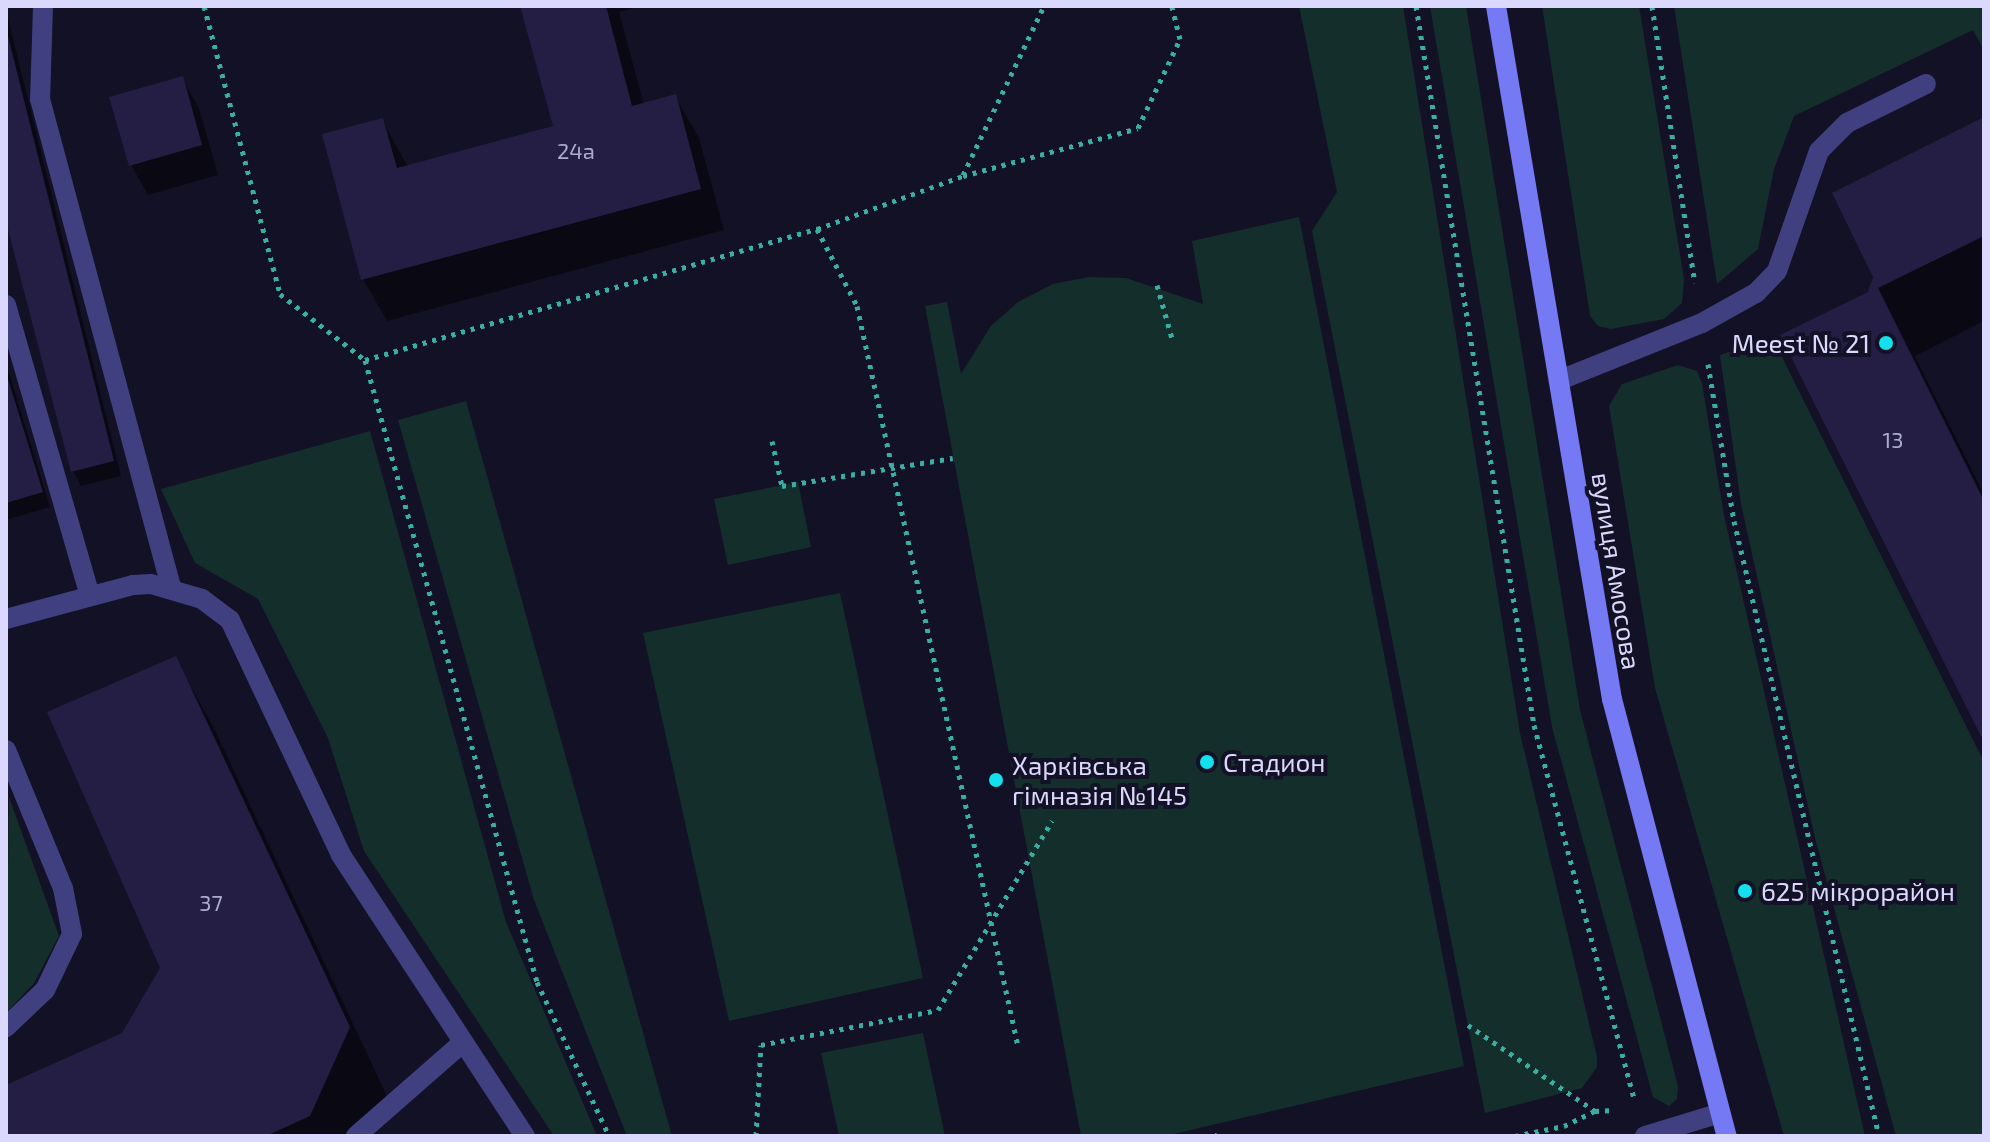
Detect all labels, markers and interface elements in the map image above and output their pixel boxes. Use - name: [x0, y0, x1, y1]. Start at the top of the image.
- house number: 24а: [557, 138, 595, 164]
- place label: Meest № 21: [1732, 327, 1870, 359]
- marker: Meest № 21: [1877, 334, 1895, 352]
- house number: 13: [1883, 427, 1903, 453]
- street label: вулиця Амосова: [1586, 470, 1648, 672]
- place label: Стадион: [1223, 746, 1325, 778]
- place label: Харківська гімназія №145: [1012, 749, 1187, 810]
- marker: Стадион: [1198, 753, 1216, 771]
- marker: Харківська гімназія №145: [987, 771, 1005, 789]
- place label: 625 мікрорайон: [1761, 875, 1955, 907]
- marker: 625 мікрорайон: [1736, 882, 1754, 900]
- house number: 37: [199, 890, 223, 916]

